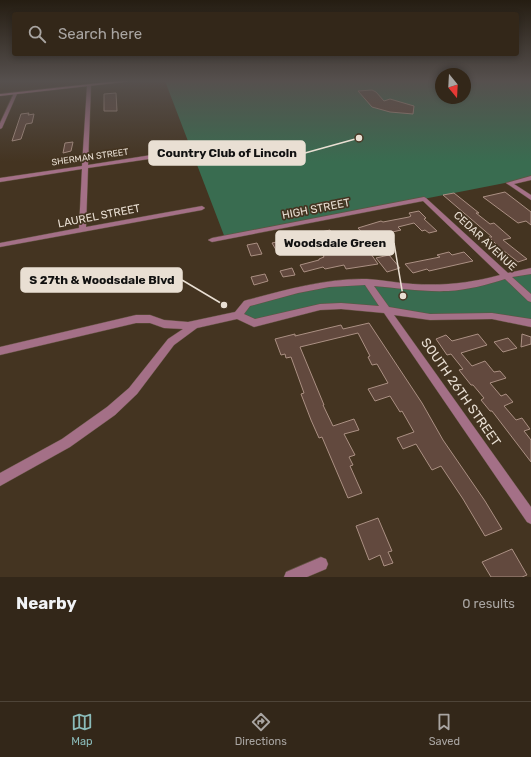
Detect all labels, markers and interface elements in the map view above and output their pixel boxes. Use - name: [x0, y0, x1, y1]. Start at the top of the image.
- search box: [12, 12, 519, 56]
- icon: search: [26, 23, 48, 45]
- text: Search here: [58, 25, 142, 43]
- north arrow: [435, 68, 471, 104]
- callout: Country Club of Lincoln: [149, 141, 305, 165]
- text: Country Club of Lincoln: [157, 146, 297, 160]
- street label: SHERMAN STREET: [51, 147, 129, 167]
- street label: HIGH STREET: [281, 196, 352, 222]
- street label: LAUREL STREET: [57, 202, 142, 230]
- street label: CEDAR AVENUE: [451, 209, 519, 274]
- callout: Woodsdale Green: [276, 231, 394, 255]
- text: Woodsdale Green: [284, 236, 386, 250]
- callout: S 27th & Woodsdale Blvd: [21, 268, 182, 292]
- text: S 27th & Woodsdale Blvd: [29, 273, 175, 287]
- street label: SOUTH 26TH STREET: [418, 335, 504, 449]
- text: Nearby: [16, 593, 77, 613]
- text: 0 results: [462, 596, 515, 611]
- tab: Map: [71, 711, 93, 748]
- tab: Directions: [235, 711, 287, 748]
- tab: Saved: [429, 711, 460, 748]

